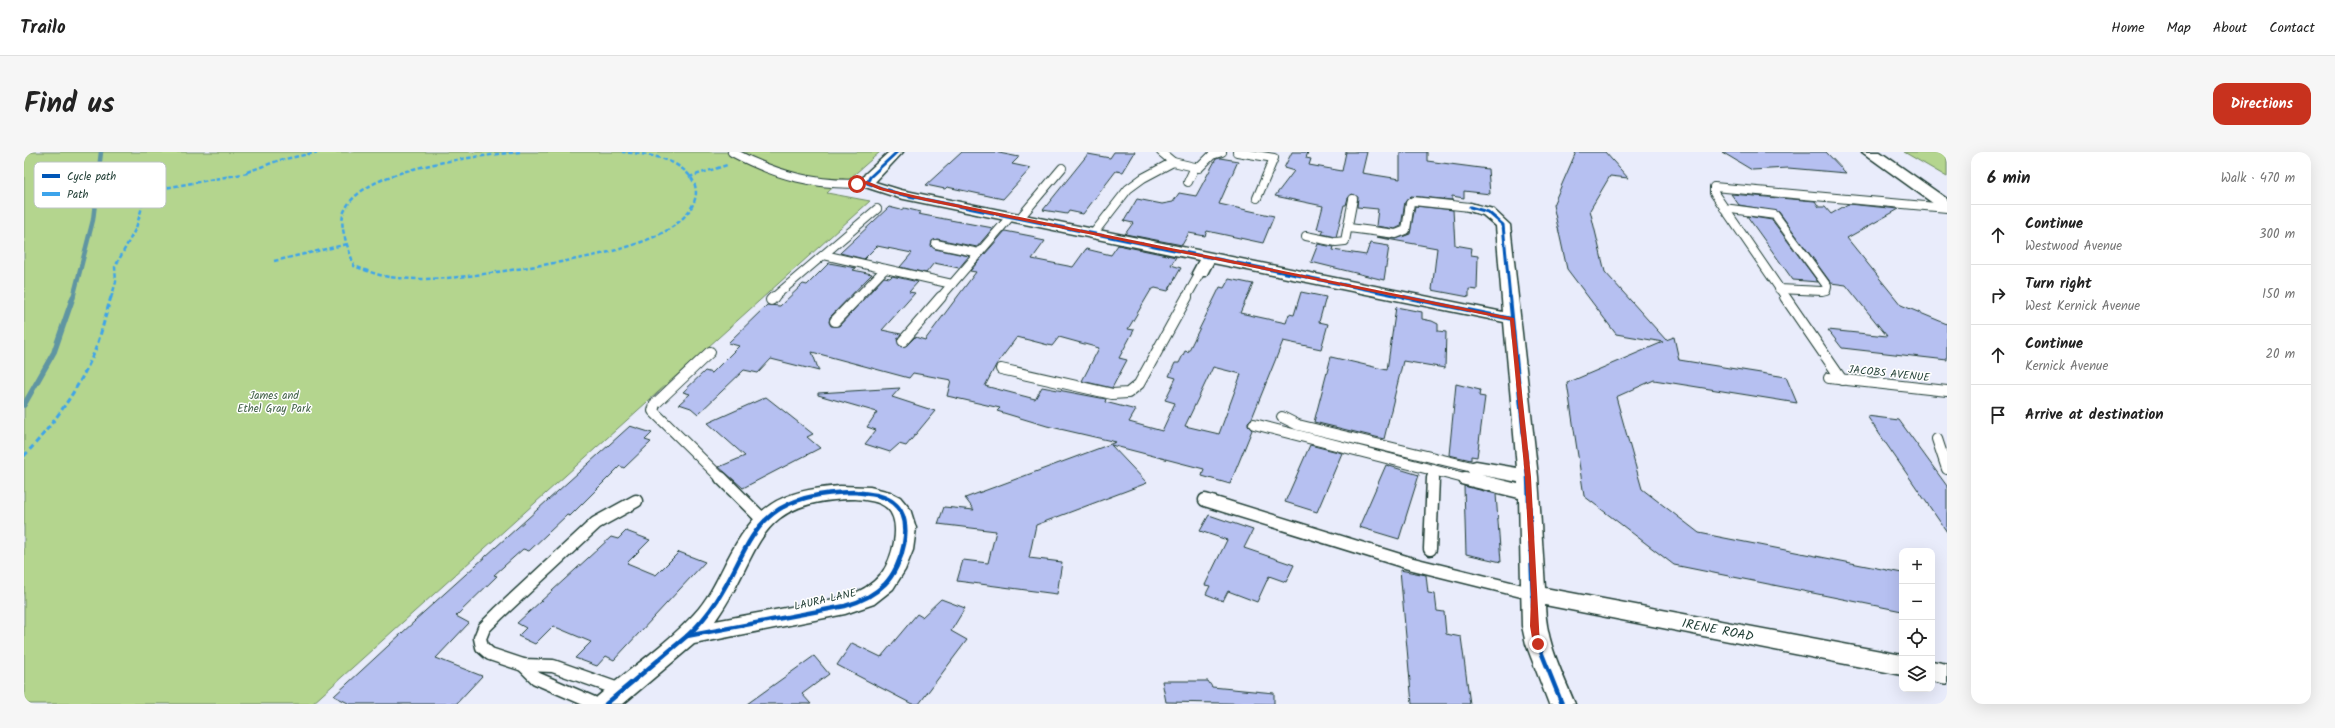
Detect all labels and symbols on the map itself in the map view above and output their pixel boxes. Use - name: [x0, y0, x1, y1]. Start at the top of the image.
- legend: [34, 162, 166, 208]
- text: Cycle path: [67, 168, 116, 186]
- route start: [848, 175, 866, 193]
- text: Path: [67, 186, 88, 204]
- street label: JACOBS AVENUE: [1847, 361, 1931, 387]
- park label: James and Ethel Gray Park: [237, 387, 312, 418]
- street label: LAURA LANE: [792, 584, 859, 616]
- street label: IRENE ROAD: [1680, 613, 1755, 648]
- route end: [1529, 635, 1547, 653]

